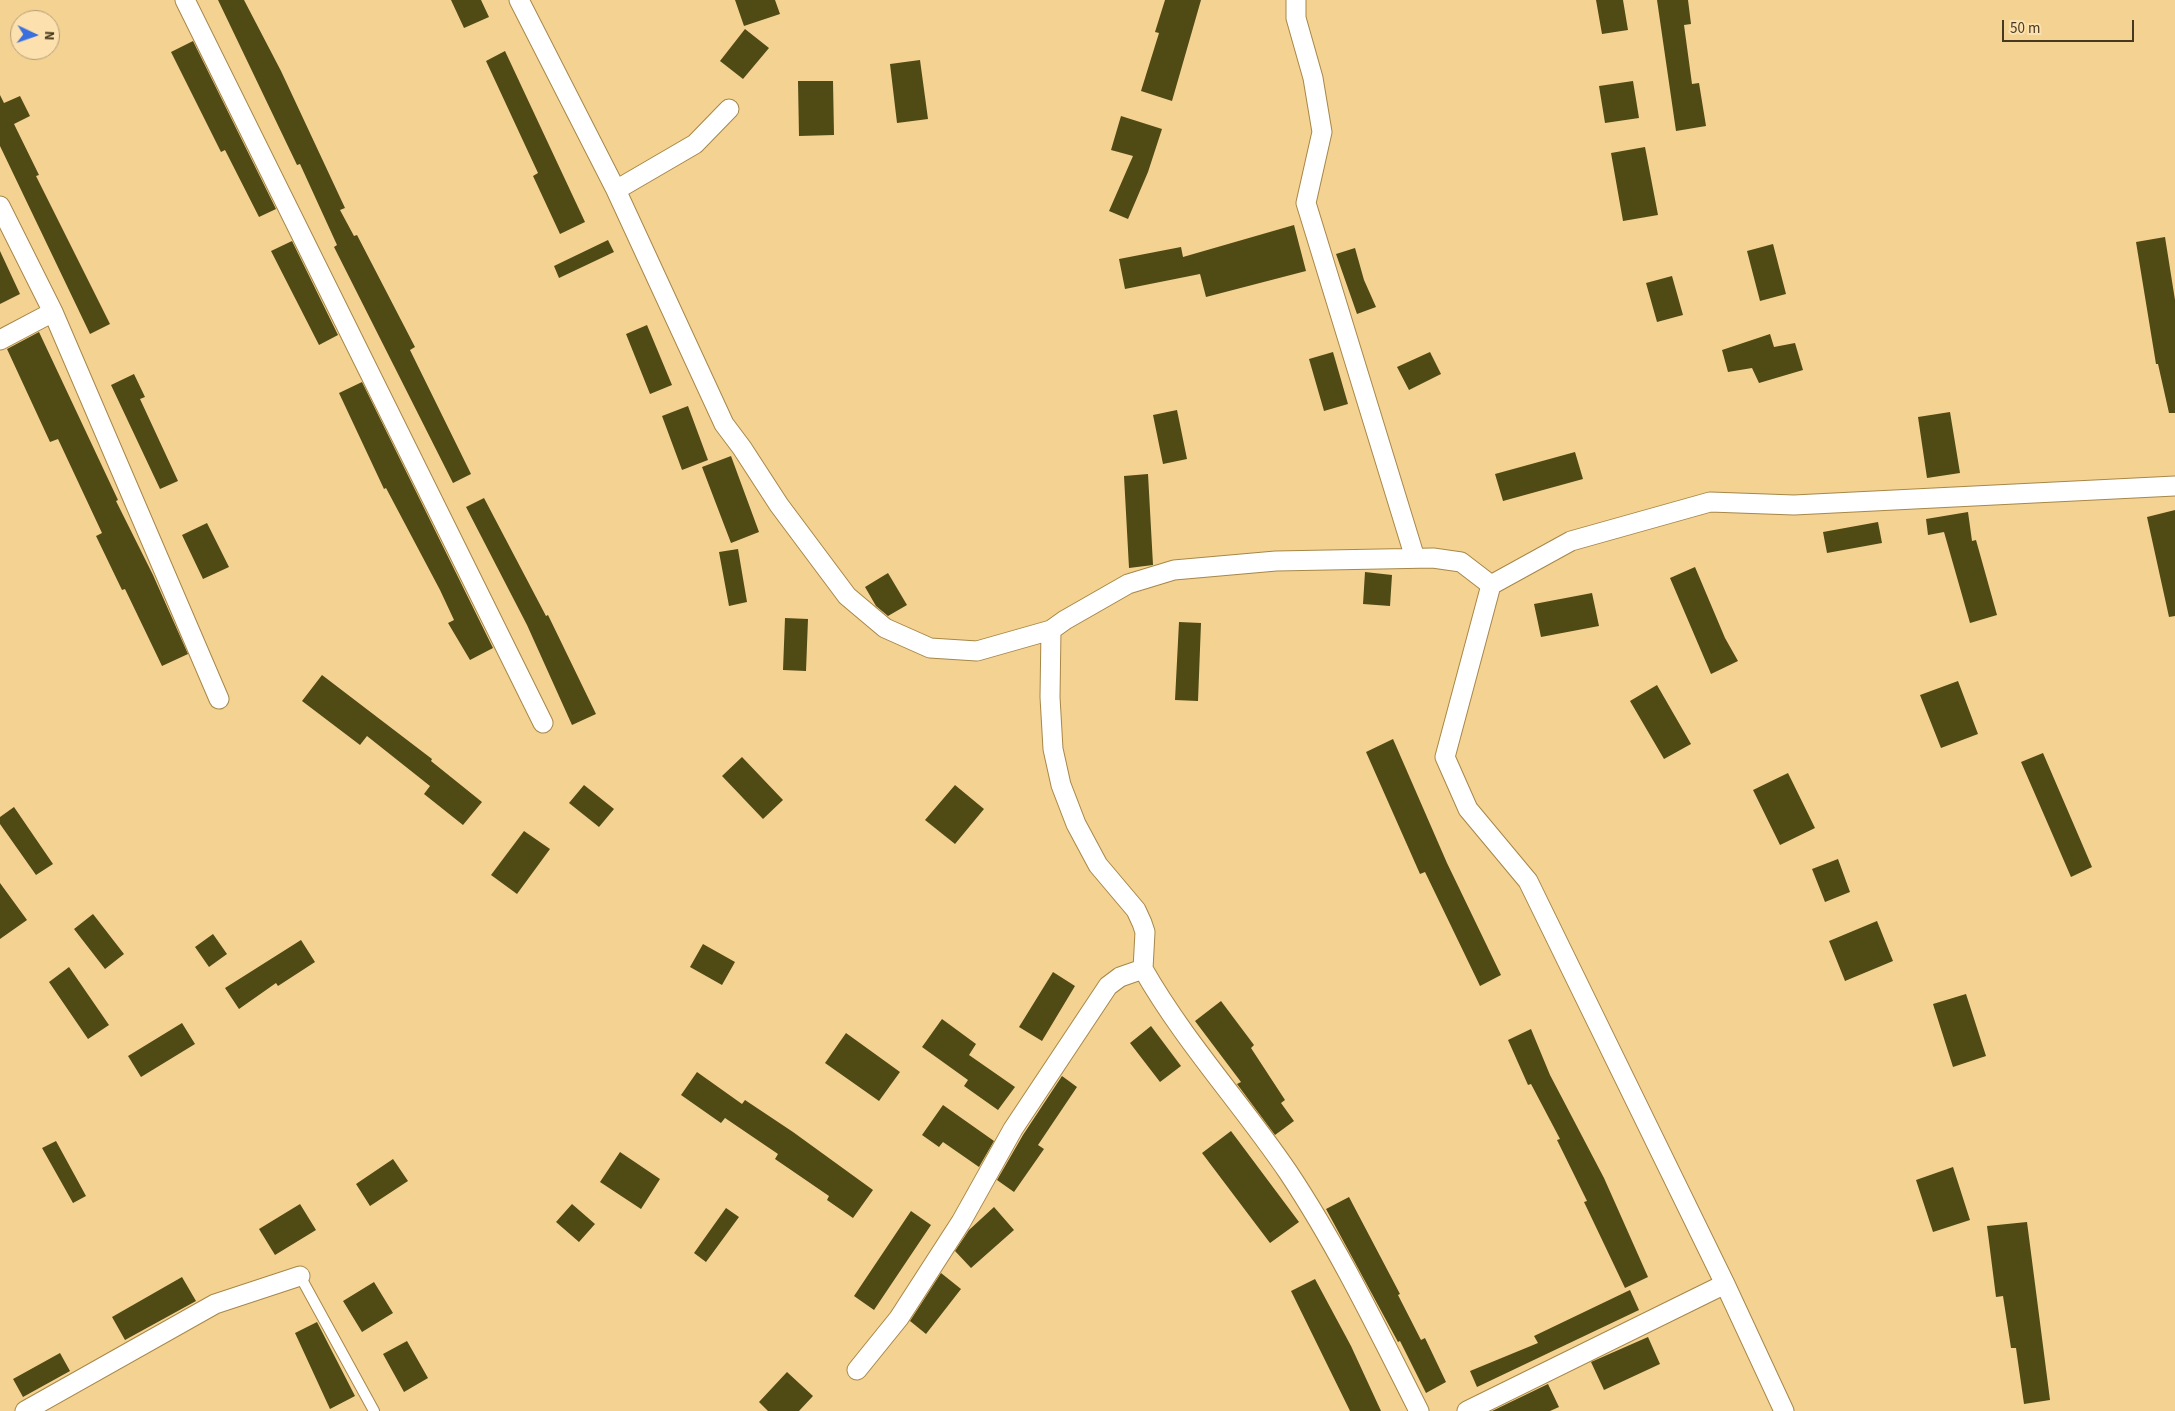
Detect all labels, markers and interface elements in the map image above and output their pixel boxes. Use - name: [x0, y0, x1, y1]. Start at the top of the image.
- north arrow: [10, 10, 60, 60]
- scale bar: [2005, 10, 2138, 42]
- text: 50 m: [2010, 18, 2040, 39]
- text: N: [39, 31, 59, 41]

